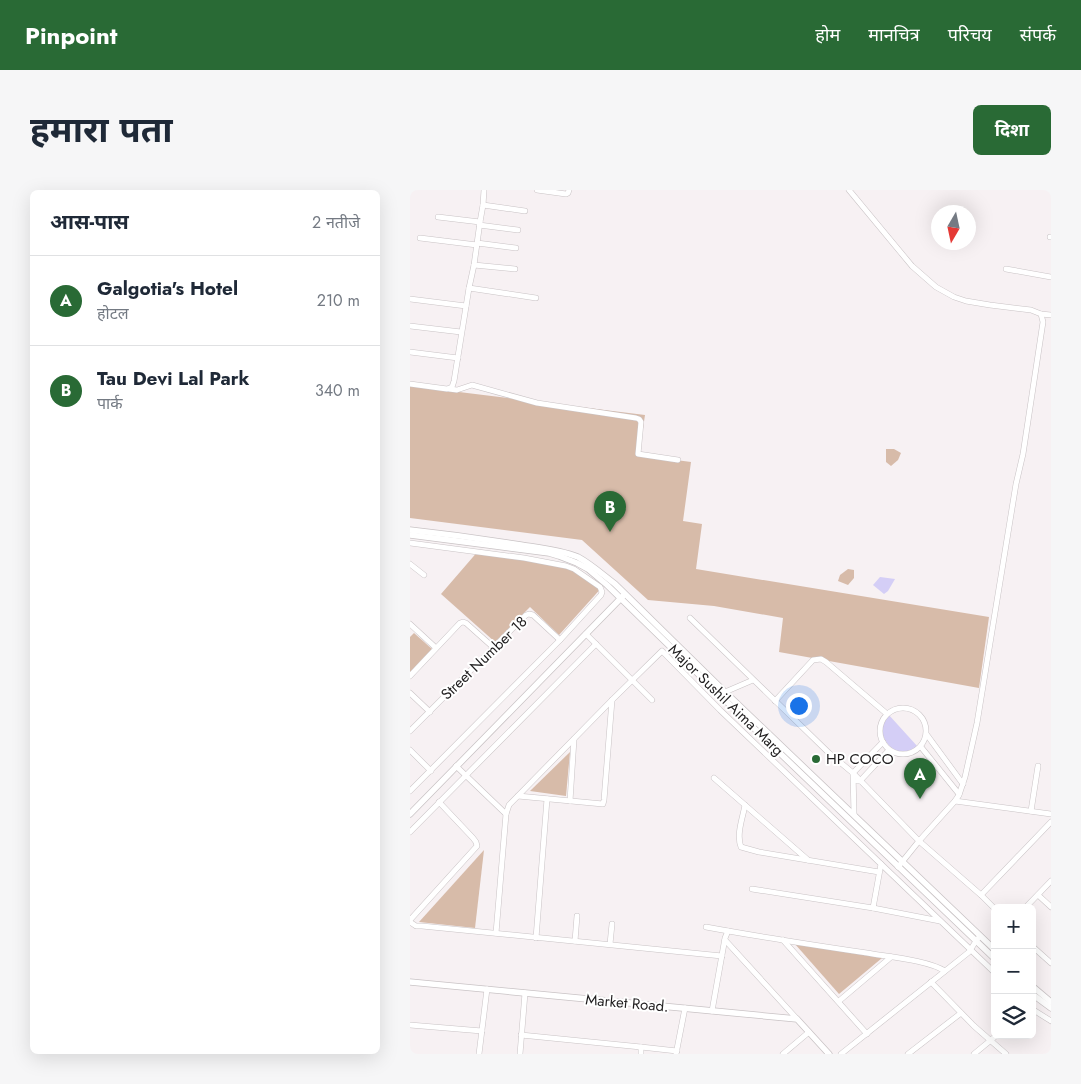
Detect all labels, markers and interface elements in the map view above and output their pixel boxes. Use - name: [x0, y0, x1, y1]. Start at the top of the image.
- text: Pinpoint: [25, 18, 117, 53]
- text: होम: [815, 22, 840, 48]
- text: मानचित्र: [868, 22, 920, 48]
- text: परिचय: [948, 22, 992, 48]
- text: संपर्क: [1020, 22, 1056, 48]
- text: हमारा पता: [30, 105, 173, 155]
- button: दिशा: [973, 105, 1051, 155]
- north arrow: [931, 205, 976, 250]
- text: आस-पास: [50, 207, 129, 237]
- text: 2 नतीजे: [312, 211, 360, 234]
- text: Galgotia's Hotel: [97, 275, 238, 302]
- text: A: [60, 289, 72, 312]
- text: 210 m: [317, 289, 360, 312]
- text: होटल: [97, 302, 129, 325]
- text: Tau Devi Lal Park: [97, 365, 250, 392]
- text: B: [61, 379, 71, 402]
- text: 340 m: [315, 379, 360, 402]
- text: पार्क: [97, 392, 123, 415]
- pin: B: [594, 491, 626, 532]
- street label: Street Number 18: [436, 611, 532, 705]
- street label: Major Sushil Aima Marg: [663, 639, 789, 761]
- your location: [786, 693, 812, 719]
- place label: HP COCO: [826, 748, 894, 770]
- marker: HP COCO: [810, 753, 822, 765]
- pin: A: [904, 758, 936, 799]
- map controls: [991, 904, 1036, 1039]
- button: +: [991, 904, 1036, 949]
- button: −: [991, 949, 1036, 994]
- street label: Market Road.: [584, 988, 670, 1018]
- button: layers: [991, 994, 1036, 1039]

